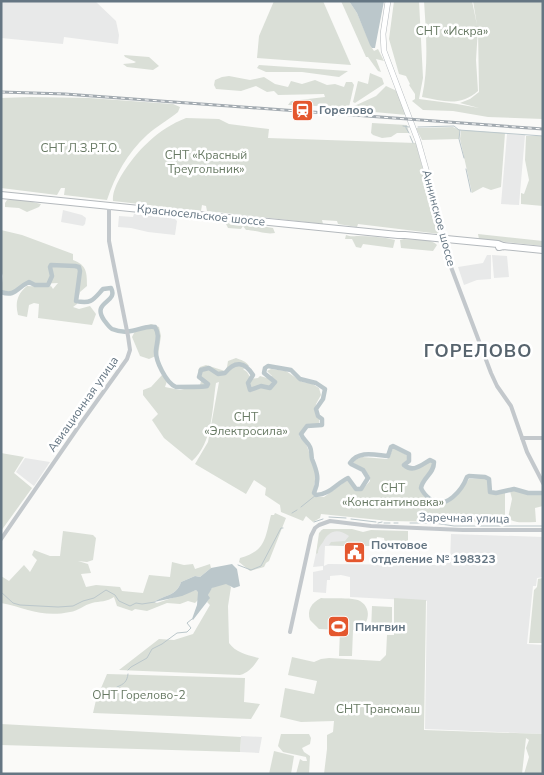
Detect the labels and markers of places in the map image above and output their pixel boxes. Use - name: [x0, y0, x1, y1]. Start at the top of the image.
- station icon: Горелово: [291, 98, 315, 122]
- place label: Горелово: [319, 102, 374, 118]
- place label: Почтовое отделение № 198323: [371, 537, 496, 567]
- public building icon: Почтовое отделение № 198323: [343, 540, 367, 564]
- sports icon: Пингвин: [327, 615, 351, 639]
- place label: Пингвин: [355, 619, 406, 635]

